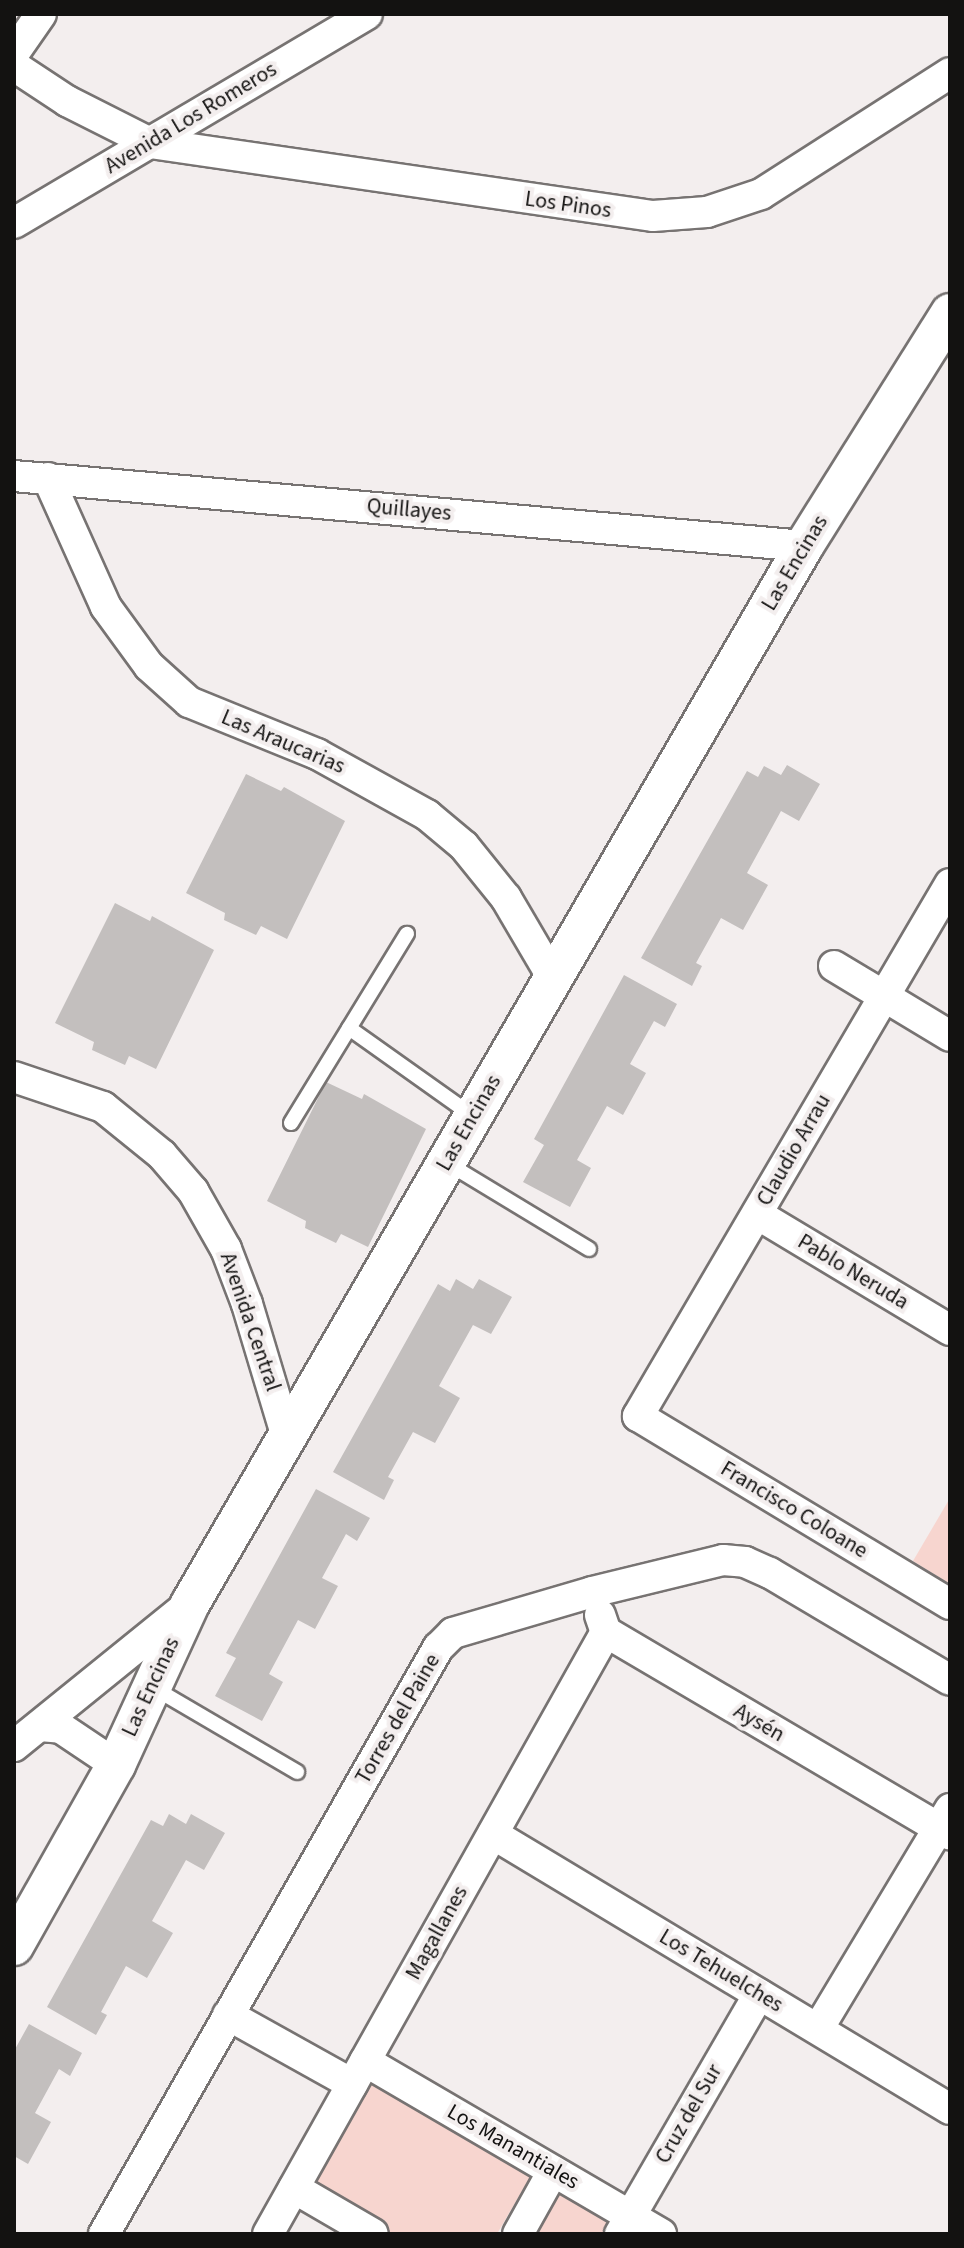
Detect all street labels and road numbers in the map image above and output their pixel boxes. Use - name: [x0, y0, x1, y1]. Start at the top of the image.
- street label: Avenida Los Romeros: [100, 56, 282, 180]
- street label: Los Pinos: [523, 186, 613, 224]
- street label: Quillayes: [366, 493, 452, 527]
- street label: Las Encinas: [756, 510, 834, 616]
- street label: Las Araucarias: [217, 704, 349, 780]
- street label: Las Encinas: [431, 1070, 507, 1176]
- street label: Claudio Arrau: [751, 1089, 837, 1211]
- street label: Pablo Neruda: [793, 1229, 913, 1315]
- street label: Avenida Central: [214, 1249, 286, 1395]
- street label: Francisco Coloane: [716, 1456, 872, 1564]
- street label: Las Encinas: [116, 1633, 186, 1741]
- street label: Torres del Paine: [350, 1649, 446, 1789]
- street label: Aysén: [729, 1698, 789, 1748]
- street label: Magallanes: [400, 1881, 474, 1985]
- street label: Los Tehuelches: [654, 1924, 788, 2018]
- street label: Cruz del Sur: [650, 2060, 728, 2168]
- street label: Los Manantiales: [442, 2099, 584, 2195]

